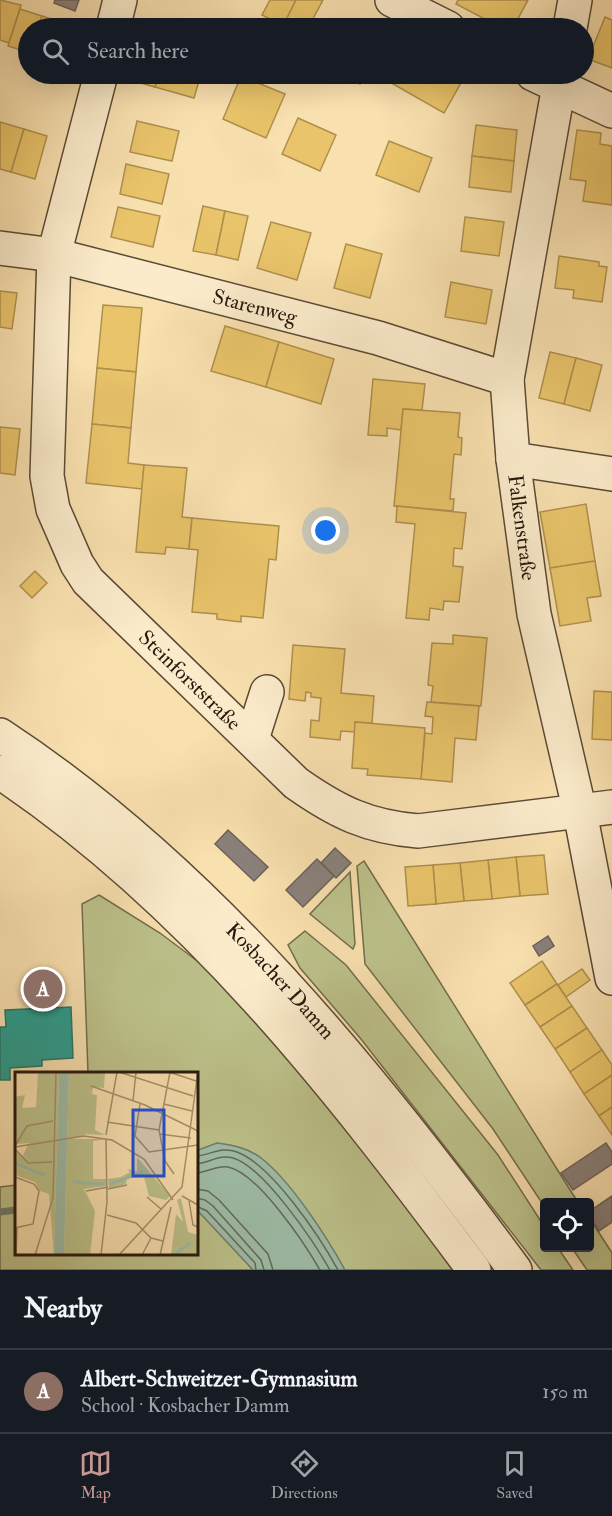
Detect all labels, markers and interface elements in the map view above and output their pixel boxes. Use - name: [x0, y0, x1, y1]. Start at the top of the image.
- search box: [18, 18, 594, 84]
- icon: search: [39, 35, 72, 68]
- text: Search here: [87, 37, 189, 65]
- street label: Starenweg: [210, 283, 301, 330]
- street label: Falkenstraße: [502, 473, 543, 582]
- your location: [311, 516, 340, 545]
- street label: Steinforststraße: [133, 624, 247, 736]
- street label: Kosbacher Damm: [220, 917, 341, 1045]
- pin: A: [24, 966, 63, 1012]
- inset map: [15, 1072, 198, 1255]
- map controls: [540, 1198, 594, 1252]
- button: locate: [540, 1198, 594, 1252]
- text: Nearby: [24, 1293, 102, 1325]
- text: Albert-Schweitzer-Gymnasium: [81, 1365, 358, 1393]
- text: A: [37, 1379, 50, 1404]
- text: 150 m: [542, 1379, 588, 1404]
- text: School · Kosbacher Damm: [81, 1393, 290, 1418]
- tab: Map: [79, 1447, 112, 1503]
- tab: Directions: [271, 1447, 338, 1503]
- tab: Saved: [496, 1447, 533, 1503]

